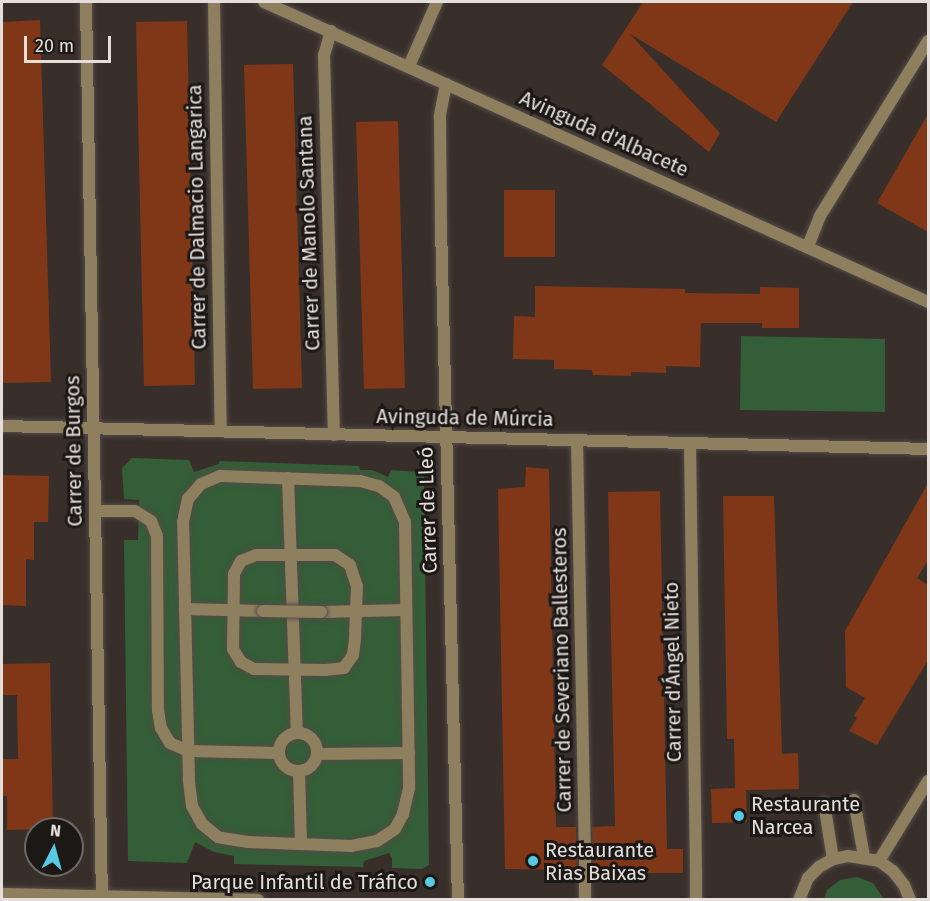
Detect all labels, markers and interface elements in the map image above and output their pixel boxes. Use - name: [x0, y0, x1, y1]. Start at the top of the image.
- scale bar: [27, 24, 114, 62]
- text: 20 m: [35, 35, 74, 57]
- street label: Carrer de Dalmacio Langarica: [183, 84, 211, 350]
- street label: Avinguda d'Albacete: [516, 86, 692, 182]
- street label: Carrer de Manolo Santana: [293, 115, 325, 351]
- street label: Carrer de Burgos: [61, 375, 87, 527]
- street label: Avinguda de Múrcia: [376, 404, 554, 432]
- street label: Carrer de Lleó: [414, 446, 442, 574]
- street label: Carrer de Severiano Ballesteros: [548, 527, 576, 813]
- street label: Carrer d'Ángel Nieto: [659, 582, 687, 762]
- place label: Restaurante Narcea: [751, 792, 860, 839]
- marker: Restaurante Narcea: [732, 809, 746, 823]
- north arrow: [24, 817, 84, 877]
- text: N: [49, 821, 62, 841]
- place label: Restaurante Rias Baixas: [545, 838, 654, 885]
- marker: Restaurante Rias Baixas: [526, 854, 540, 868]
- place label: Parque Infantil de Tráfico: [191, 870, 418, 894]
- marker: Parque Infantil de Tráfico: [423, 875, 437, 889]

